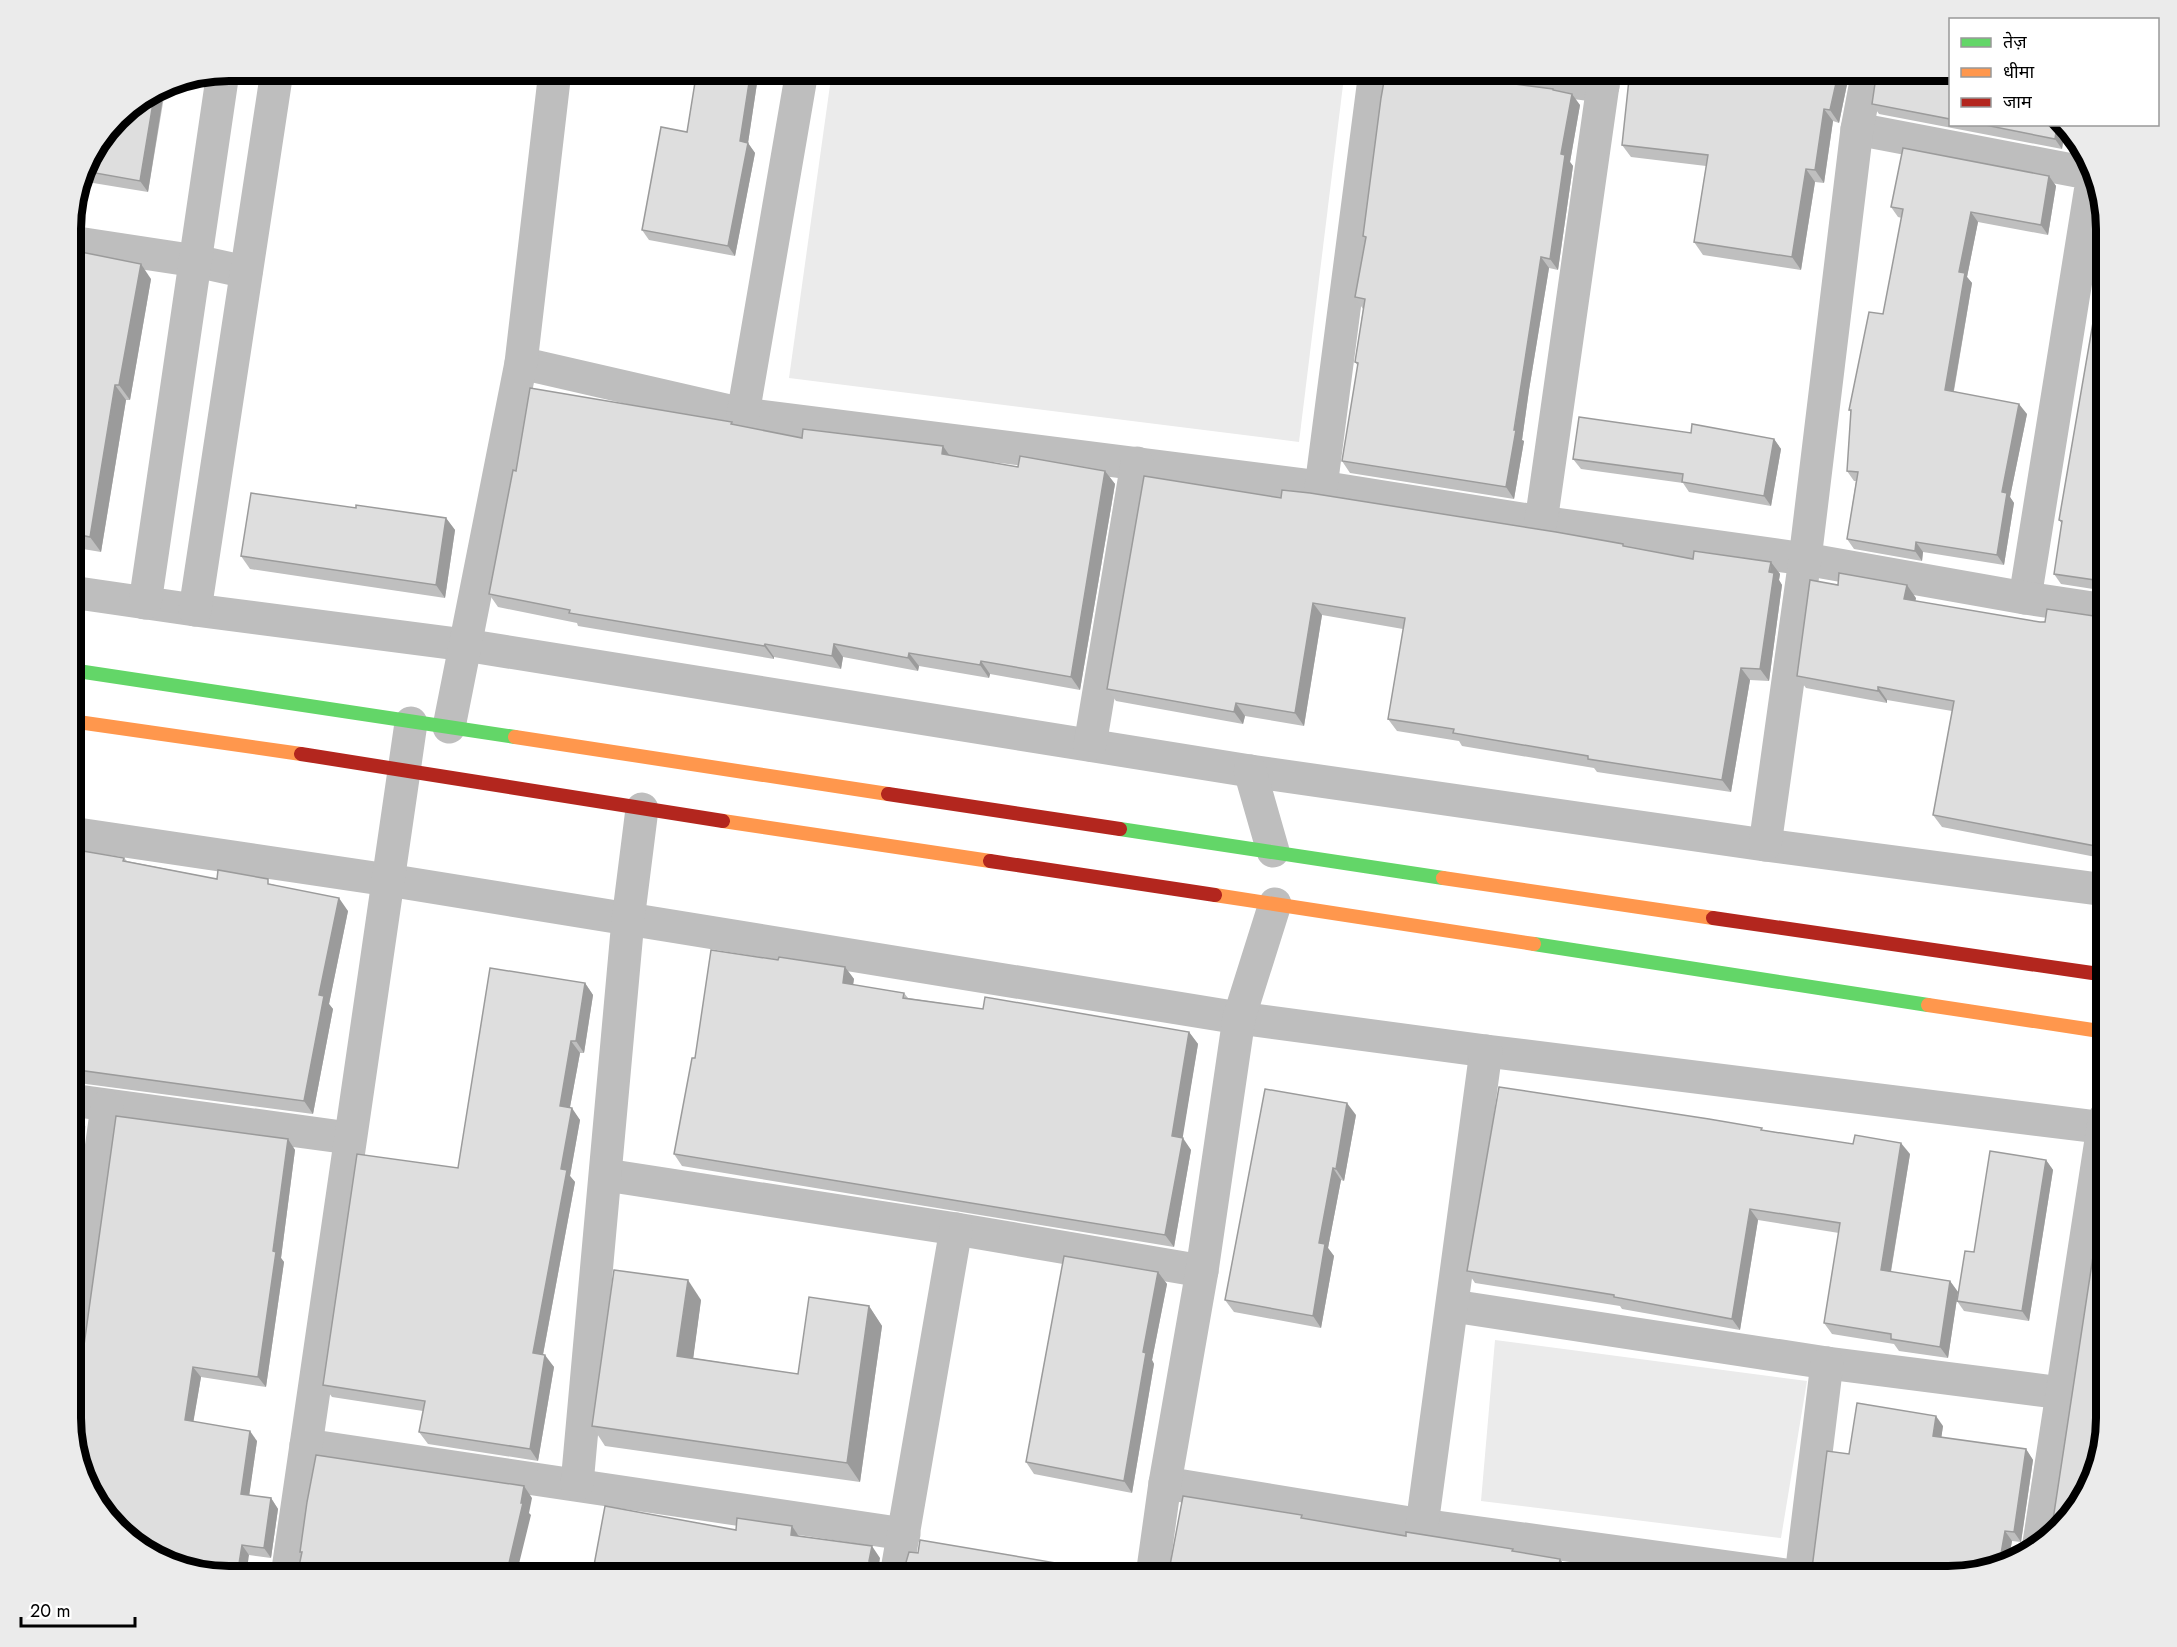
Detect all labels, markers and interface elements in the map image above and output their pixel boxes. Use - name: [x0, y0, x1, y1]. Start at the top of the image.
- legend: [1949, 18, 2159, 126]
- text: तेज़: [2003, 29, 2027, 55]
- text: धीमा: [2003, 59, 2034, 85]
- text: जाम: [2003, 89, 2033, 115]
- scale bar: [21, 1590, 135, 1628]
- text: 20 m: [30, 1598, 70, 1624]

